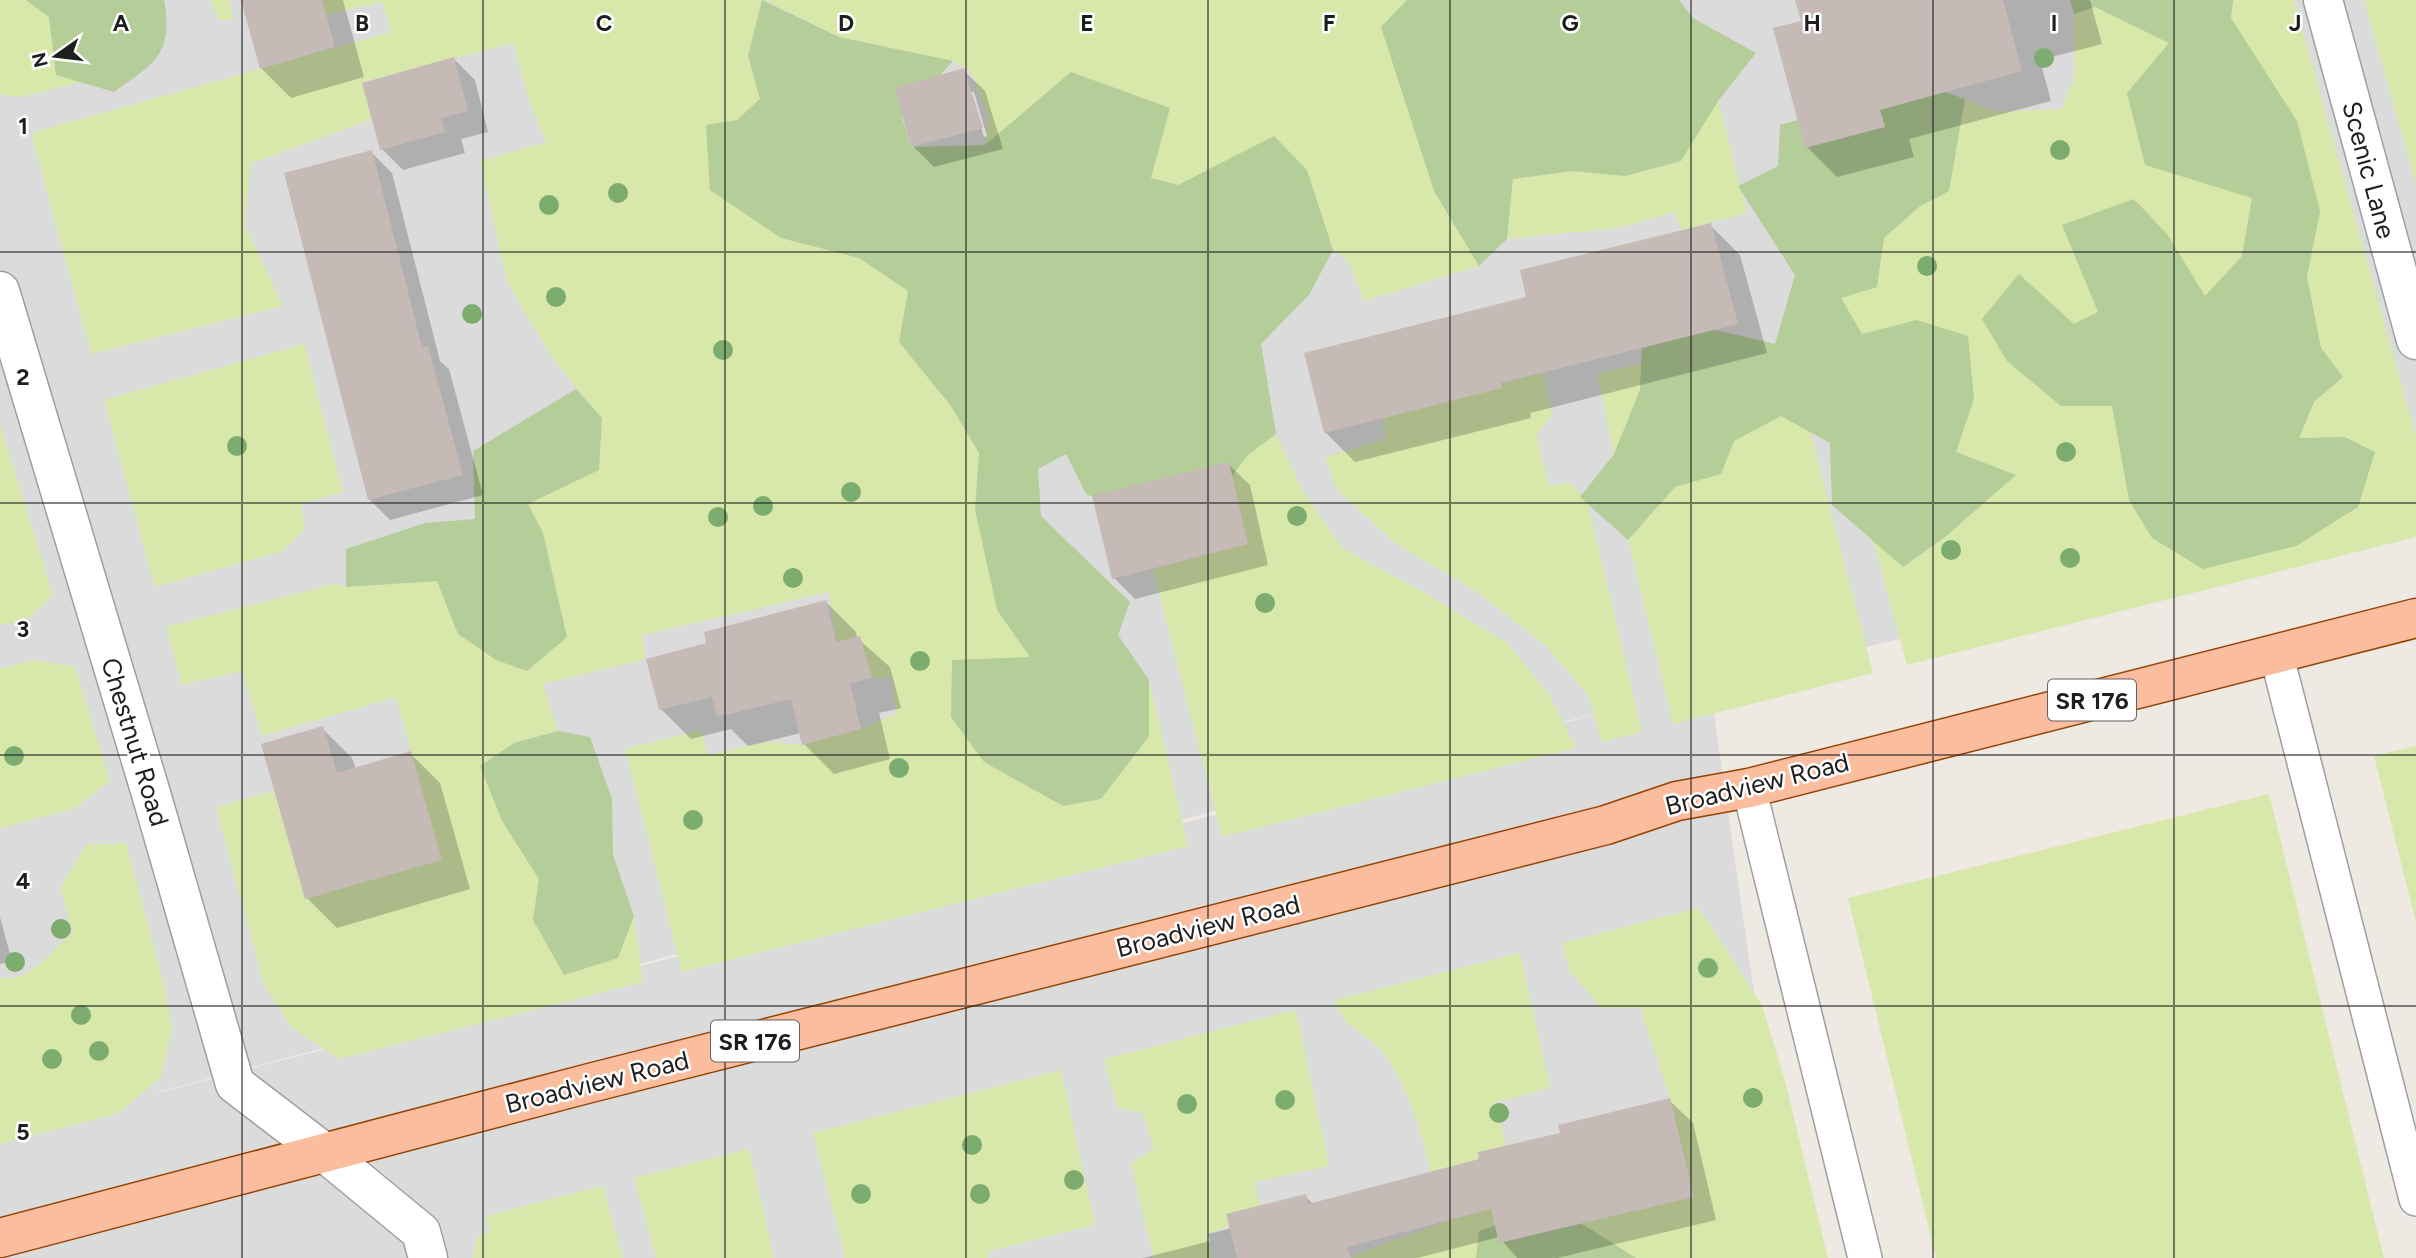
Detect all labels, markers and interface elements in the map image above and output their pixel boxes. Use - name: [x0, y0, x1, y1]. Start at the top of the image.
- text: A: [113, 9, 130, 37]
- text: B: [355, 9, 369, 37]
- text: C: [596, 9, 613, 37]
- text: D: [838, 9, 854, 37]
- text: E: [1080, 9, 1094, 37]
- text: F: [1323, 9, 1336, 37]
- text: G: [1561, 9, 1579, 37]
- text: H: [1803, 9, 1821, 37]
- text: I: [2051, 9, 2057, 37]
- text: J: [2289, 9, 2301, 37]
- north arrow: [21, 21, 91, 91]
- text: N: [27, 50, 53, 70]
- street label: Scenic Lane: [2335, 98, 2403, 242]
- text: 1: [18, 112, 28, 140]
- text: 2: [16, 363, 30, 391]
- text: 3: [17, 615, 29, 643]
- street label: Chestnut Road: [94, 654, 176, 830]
- road number: SR 176: [2048, 680, 2136, 720]
- street label: Broadview Road: [1662, 746, 1852, 822]
- text: 4: [16, 867, 30, 895]
- street label: Broadview Road: [1113, 888, 1303, 964]
- road number: SR 176: [711, 1021, 799, 1062]
- street label: Broadview Road: [502, 1044, 692, 1120]
- text: 5: [16, 1118, 30, 1146]

